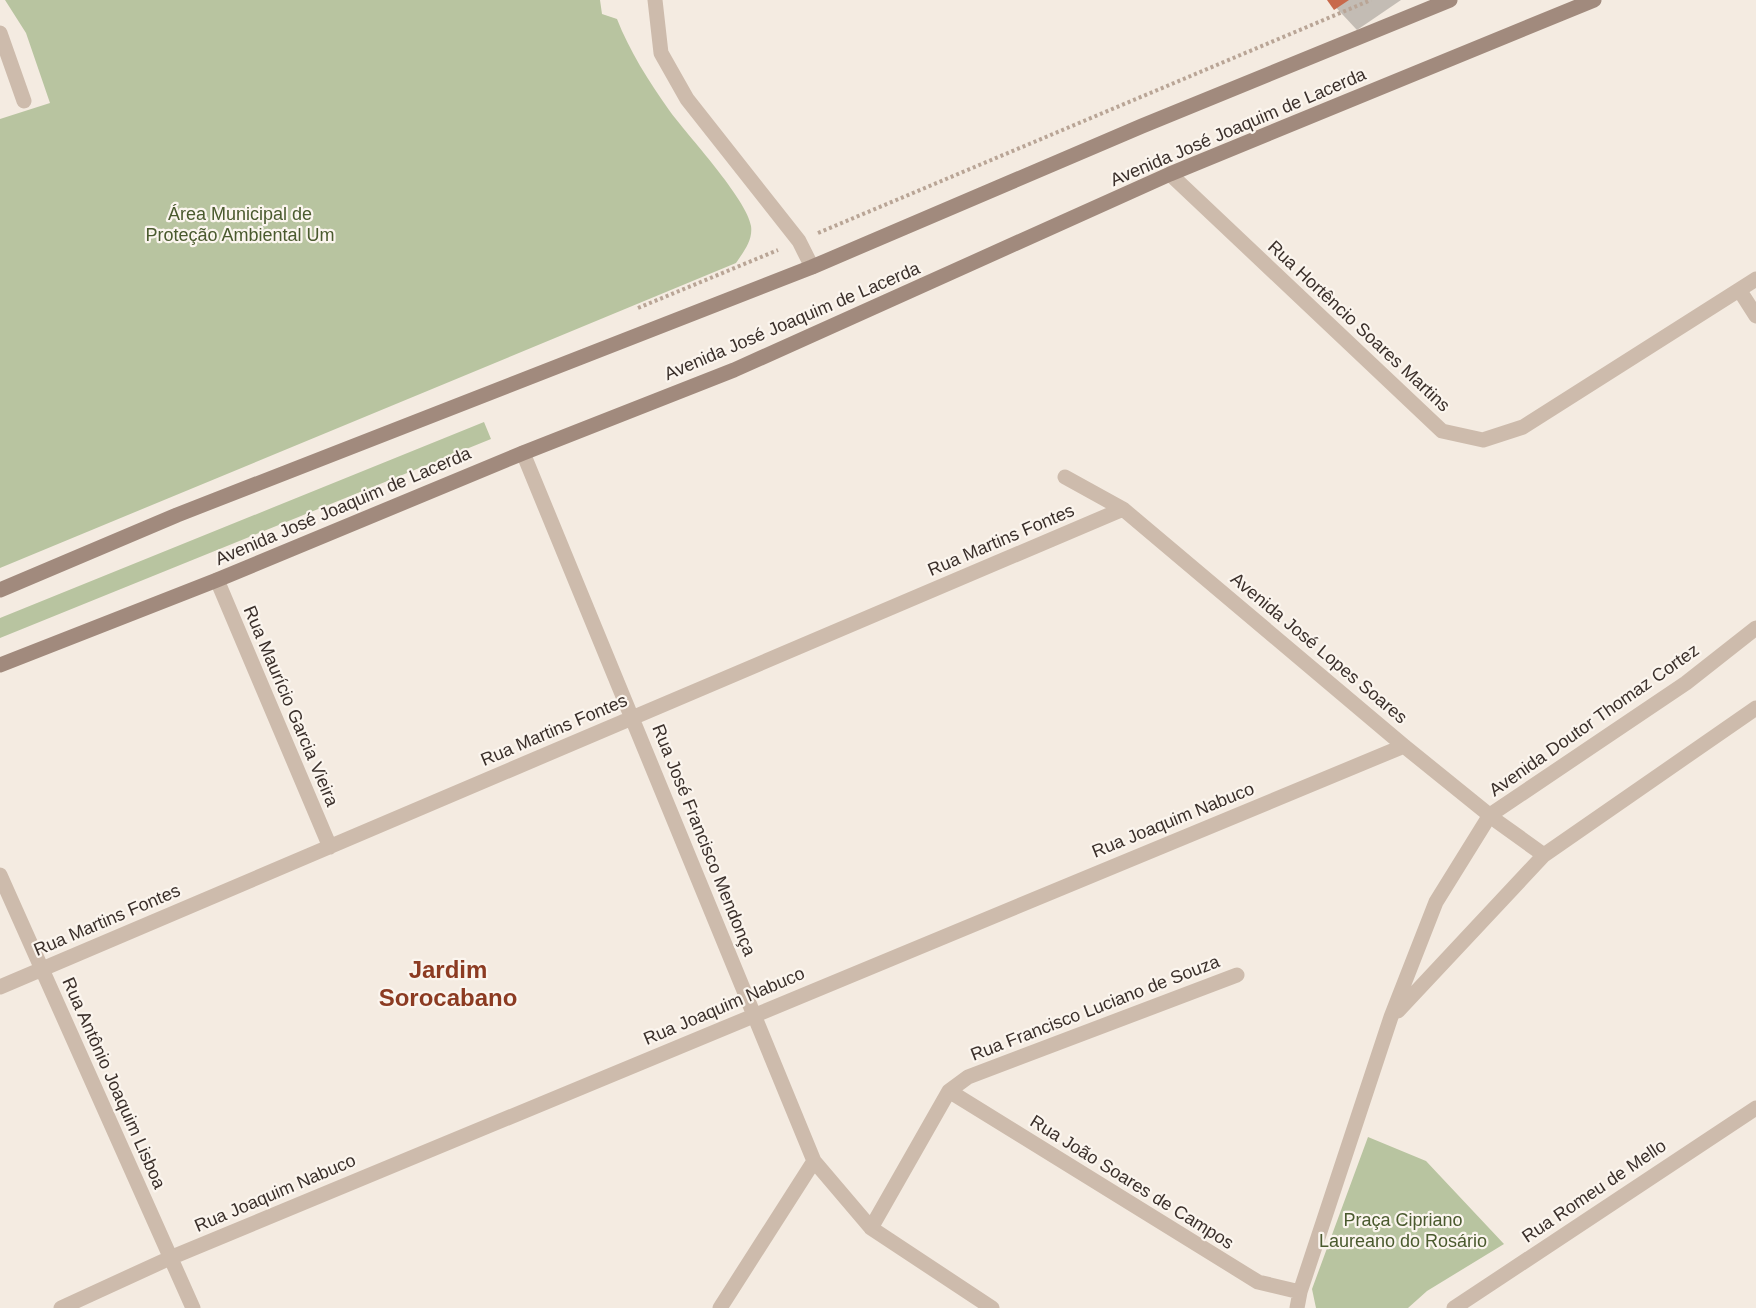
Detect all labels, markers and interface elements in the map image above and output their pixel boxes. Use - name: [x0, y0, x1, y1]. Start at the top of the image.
- street label: Avenida José Joaquim de Lacerda: [1107, 64, 1370, 190]
- park label: Área Municipal de Proteção Ambiental Um: [145, 204, 335, 245]
- street label: Rua Hortêncio Soares Martins: [1264, 236, 1454, 416]
- street label: Avenida José Joaquim de Lacerda: [661, 258, 924, 384]
- street label: Avenida José Joaquim de Lacerda: [212, 443, 475, 569]
- street label: Rua Martins Fontes: [925, 500, 1077, 580]
- street label: Avenida José Lopes Soares: [1227, 568, 1411, 728]
- street label: Rua Maurício Garcia Vieira: [240, 603, 343, 810]
- street label: Avenida Doutor Thomaz Cortez: [1485, 640, 1703, 800]
- street label: Rua Martins Fontes: [478, 690, 630, 770]
- street label: Rua José Francisco Mendonça: [648, 721, 760, 960]
- street label: Rua Joaquim Nabuco: [1089, 778, 1257, 862]
- street label: Rua Martins Fontes: [31, 880, 183, 960]
- street label: Rua Francisco Luciano de Souza: [968, 951, 1223, 1065]
- district label: Jardim Sorocabano: [379, 956, 517, 1011]
- street label: Rua Joaquim Nabuco: [640, 963, 808, 1049]
- street label: Rua Antônio Joaquim Lisboa: [58, 974, 170, 1193]
- street label: Rua João Soares de Campos: [1027, 1111, 1237, 1253]
- street label: Rua Romeu de Mello: [1518, 1135, 1670, 1247]
- street label: Rua Joaquim Nabuco: [191, 1150, 359, 1236]
- park label: Praça Cipriano Laureano do Rosário: [1319, 1210, 1487, 1251]

